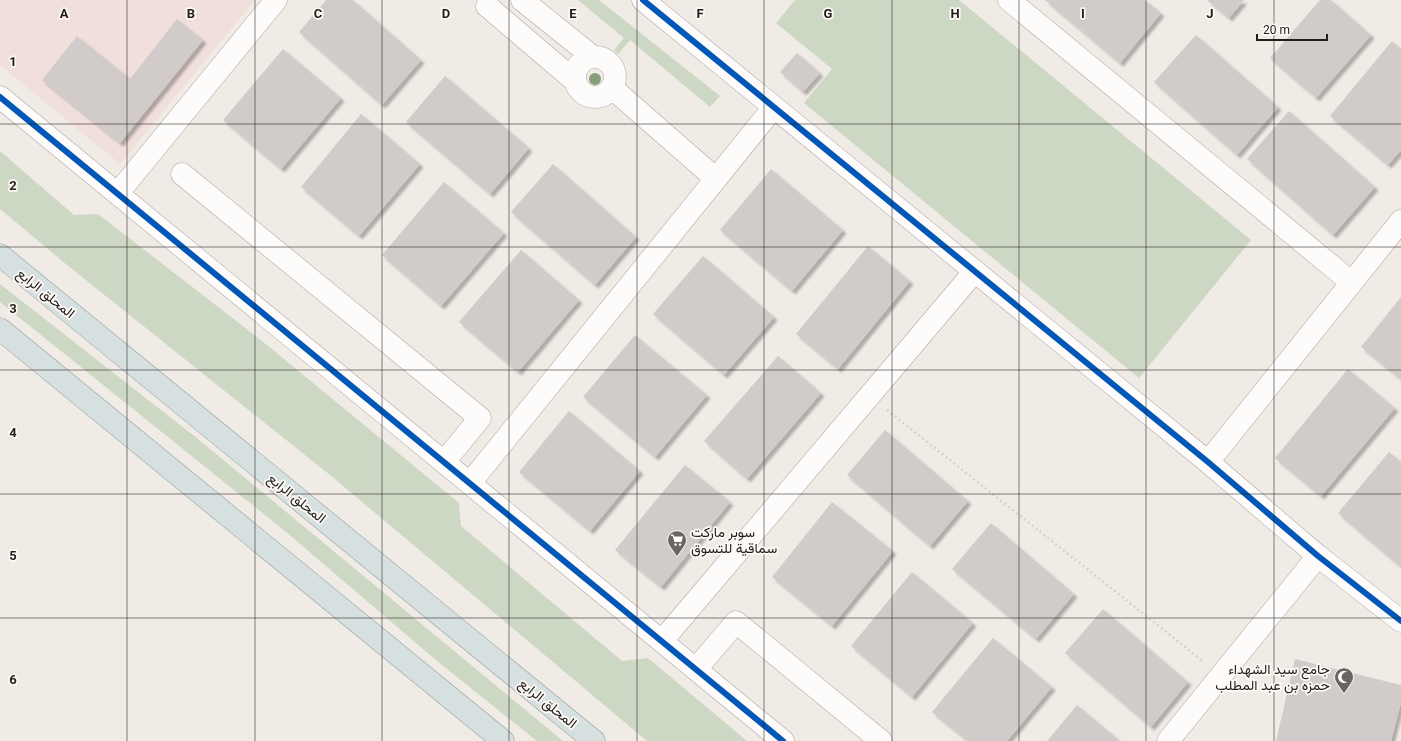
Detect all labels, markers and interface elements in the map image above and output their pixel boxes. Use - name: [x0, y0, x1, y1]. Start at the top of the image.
- text: A: [60, 6, 69, 21]
- text: B: [187, 6, 195, 21]
- text: C: [314, 6, 323, 21]
- text: D: [442, 6, 450, 21]
- text: E: [569, 6, 577, 21]
- text: F: [696, 6, 704, 21]
- text: G: [824, 6, 833, 21]
- text: H: [950, 6, 960, 21]
- text: I: [1081, 6, 1085, 21]
- text: J: [1206, 6, 1214, 21]
- scale bar: [1257, 16, 1327, 42]
- text: 20 m: [1263, 23, 1290, 37]
- text: 1: [9, 54, 17, 69]
- text: 2: [9, 178, 17, 193]
- street label: المحلق الرابع: [12, 265, 78, 324]
- text: 3: [9, 301, 17, 316]
- text: 4: [9, 425, 17, 440]
- street label: المحلق الرابع: [263, 470, 329, 529]
- place label: سوبر ماركت سماقية للتسوق: [691, 524, 777, 557]
- supermarket icon: سوبر ماركت سماقية للتسوق: [666, 529, 688, 557]
- text: 5: [9, 548, 17, 563]
- place label: جامع سيد الشهداء حمزه بن عبد المطلب: [1215, 661, 1330, 694]
- mosque icon: جامع سيد الشهداء حمزه بن عبد المطلب: [1333, 666, 1355, 694]
- text: 6: [9, 672, 17, 687]
- street label: المحلق الرابع: [514, 675, 580, 734]

